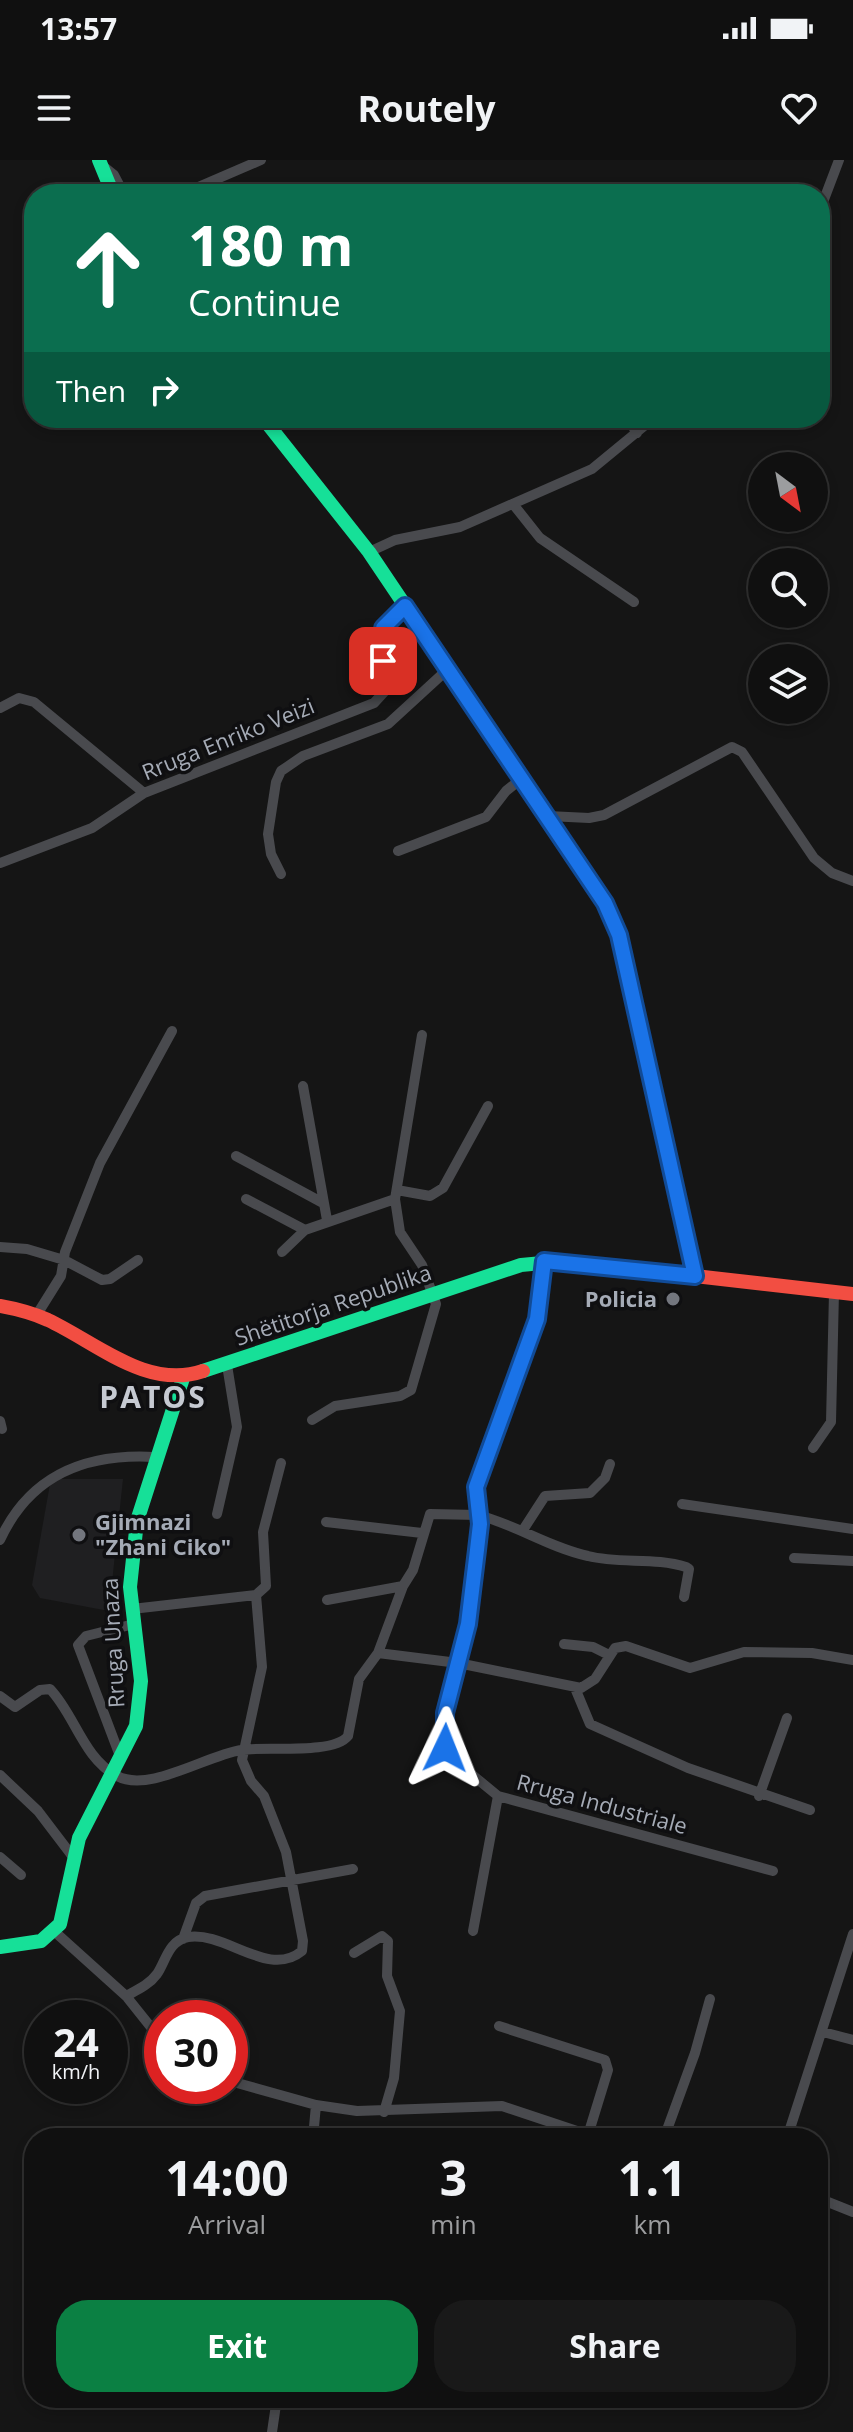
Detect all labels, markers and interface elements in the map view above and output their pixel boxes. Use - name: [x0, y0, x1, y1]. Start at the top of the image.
- text: 13:57: [40, 8, 117, 49]
- text: Routely: [357, 84, 496, 133]
- icon: menu: [32, 86, 76, 130]
- icon: heart: [777, 86, 821, 130]
- text: 180 m: [188, 206, 354, 282]
- icon: ahead: [56, 216, 160, 320]
- text: Continue: [188, 278, 341, 327]
- icon: right: [142, 368, 186, 412]
- text: Then: [56, 370, 126, 411]
- north arrow: [748, 452, 828, 532]
- map controls: [748, 452, 828, 724]
- button: search: [748, 548, 828, 628]
- pin: [349, 627, 417, 695]
- icon: arrive: [361, 639, 405, 683]
- button: layers: [748, 644, 828, 724]
- street label: Rruga Enriko Veizi: [137, 690, 318, 786]
- street label: Shëtitorja Republika: [230, 1256, 435, 1352]
- place label: Policia: [585, 1283, 657, 1313]
- marker: Policia: [664, 1290, 682, 1308]
- district label: PATOS: [99, 1376, 207, 1417]
- place label: Gjimnazi "Zhani Ciko": [95, 1506, 231, 1561]
- marker: Gjimnazi "Zhani Ciko": [70, 1526, 88, 1544]
- street label: Rruga Unaza: [94, 1577, 130, 1709]
- position arrow: [403, 1706, 487, 1790]
- street label: Rruga Industriale: [514, 1766, 691, 1840]
- speed limit sign: 30: [144, 2000, 248, 2104]
- text: 24: [53, 2014, 99, 2069]
- text: km/h: [52, 2058, 100, 2085]
- text: 14:00: [165, 2145, 289, 2210]
- text: 3: [440, 2145, 467, 2210]
- text: 1.1: [618, 2145, 687, 2210]
- text: Arrival: [188, 2206, 266, 2242]
- text: min: [430, 2206, 477, 2242]
- text: km: [633, 2206, 671, 2242]
- button: Exit: [56, 2300, 418, 2392]
- button: Share: [434, 2300, 796, 2392]

